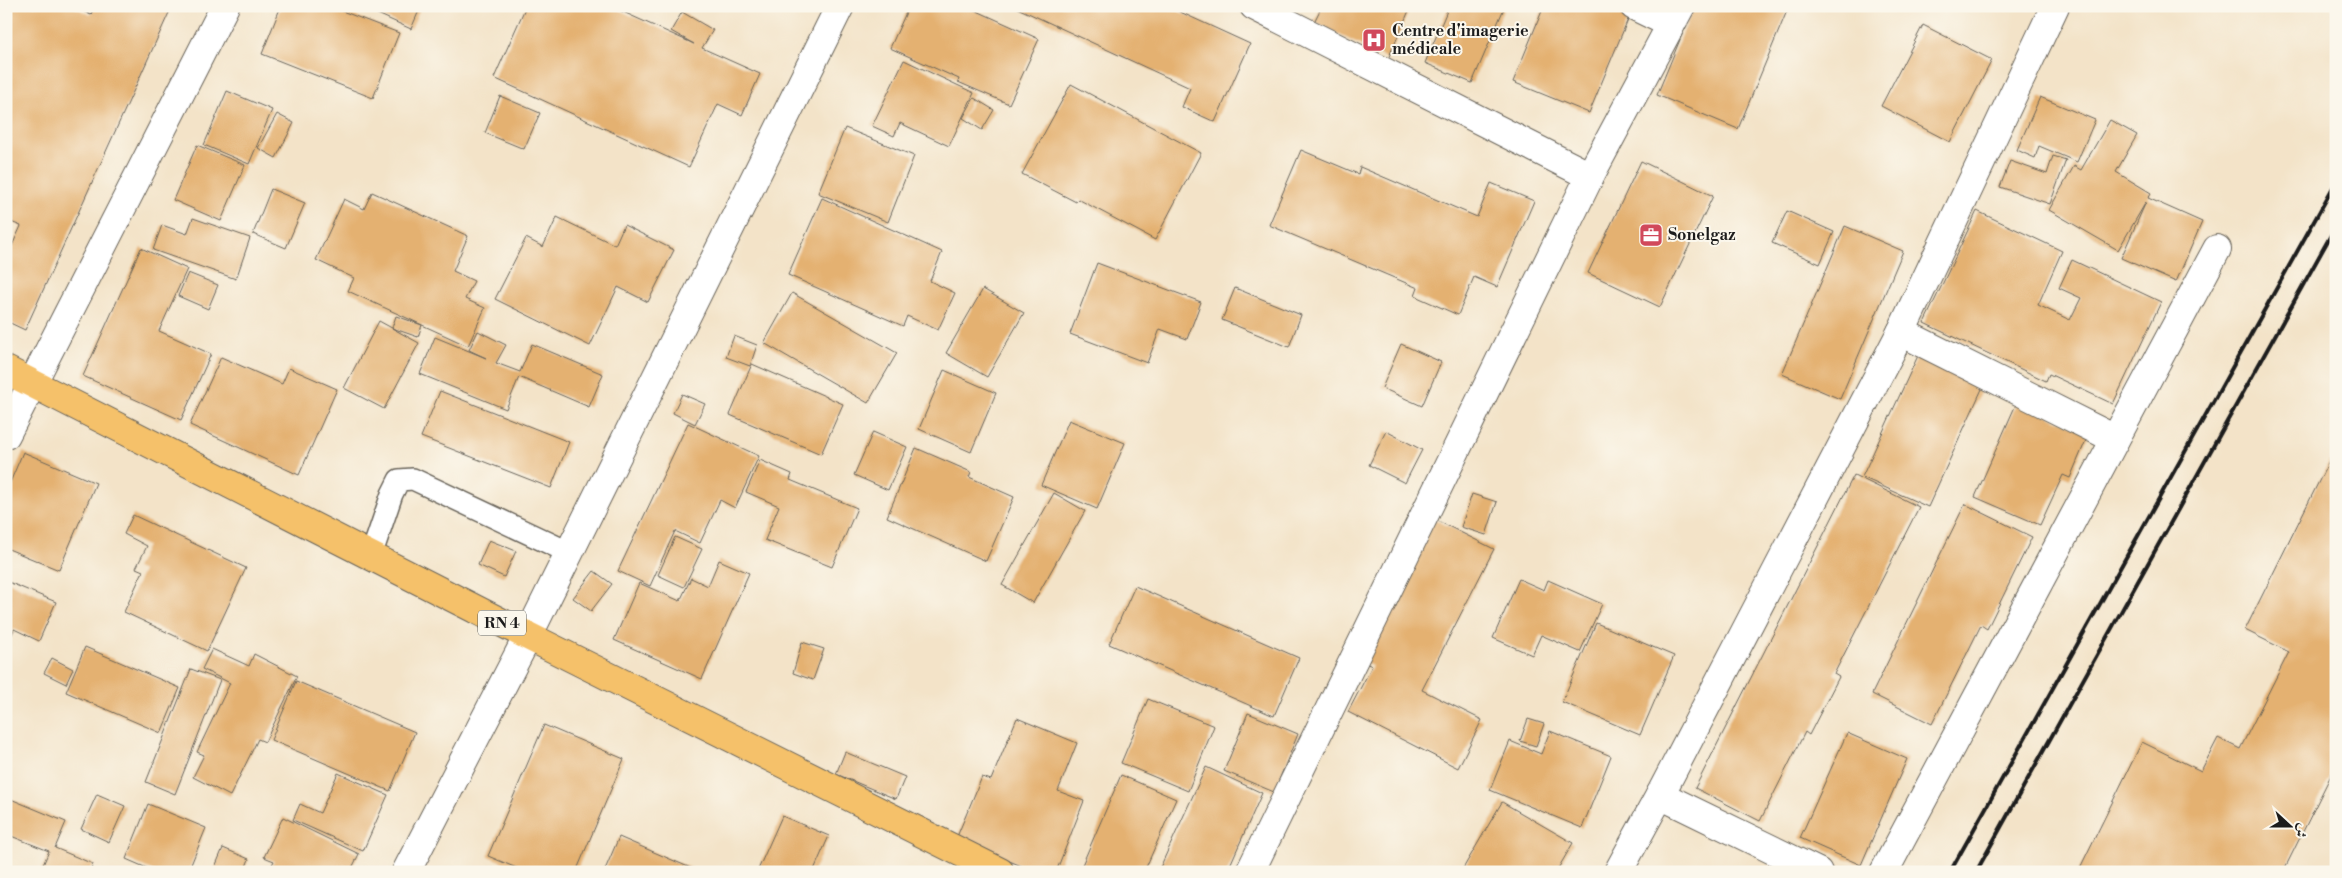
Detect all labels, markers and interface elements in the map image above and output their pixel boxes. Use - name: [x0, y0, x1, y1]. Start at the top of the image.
- place label: Centre d'imagerie médicale: [1392, 21, 1529, 59]
- hospital icon: Centre d'imagerie médicale: [1361, 27, 1387, 53]
- office icon: Sonelgaz: [1638, 222, 1664, 248]
- place label: Sonelgaz: [1668, 225, 1736, 245]
- road number: RN 4: [478, 610, 526, 636]
- north arrow: [2264, 800, 2314, 850]
- text: ش: [2290, 821, 2312, 840]

